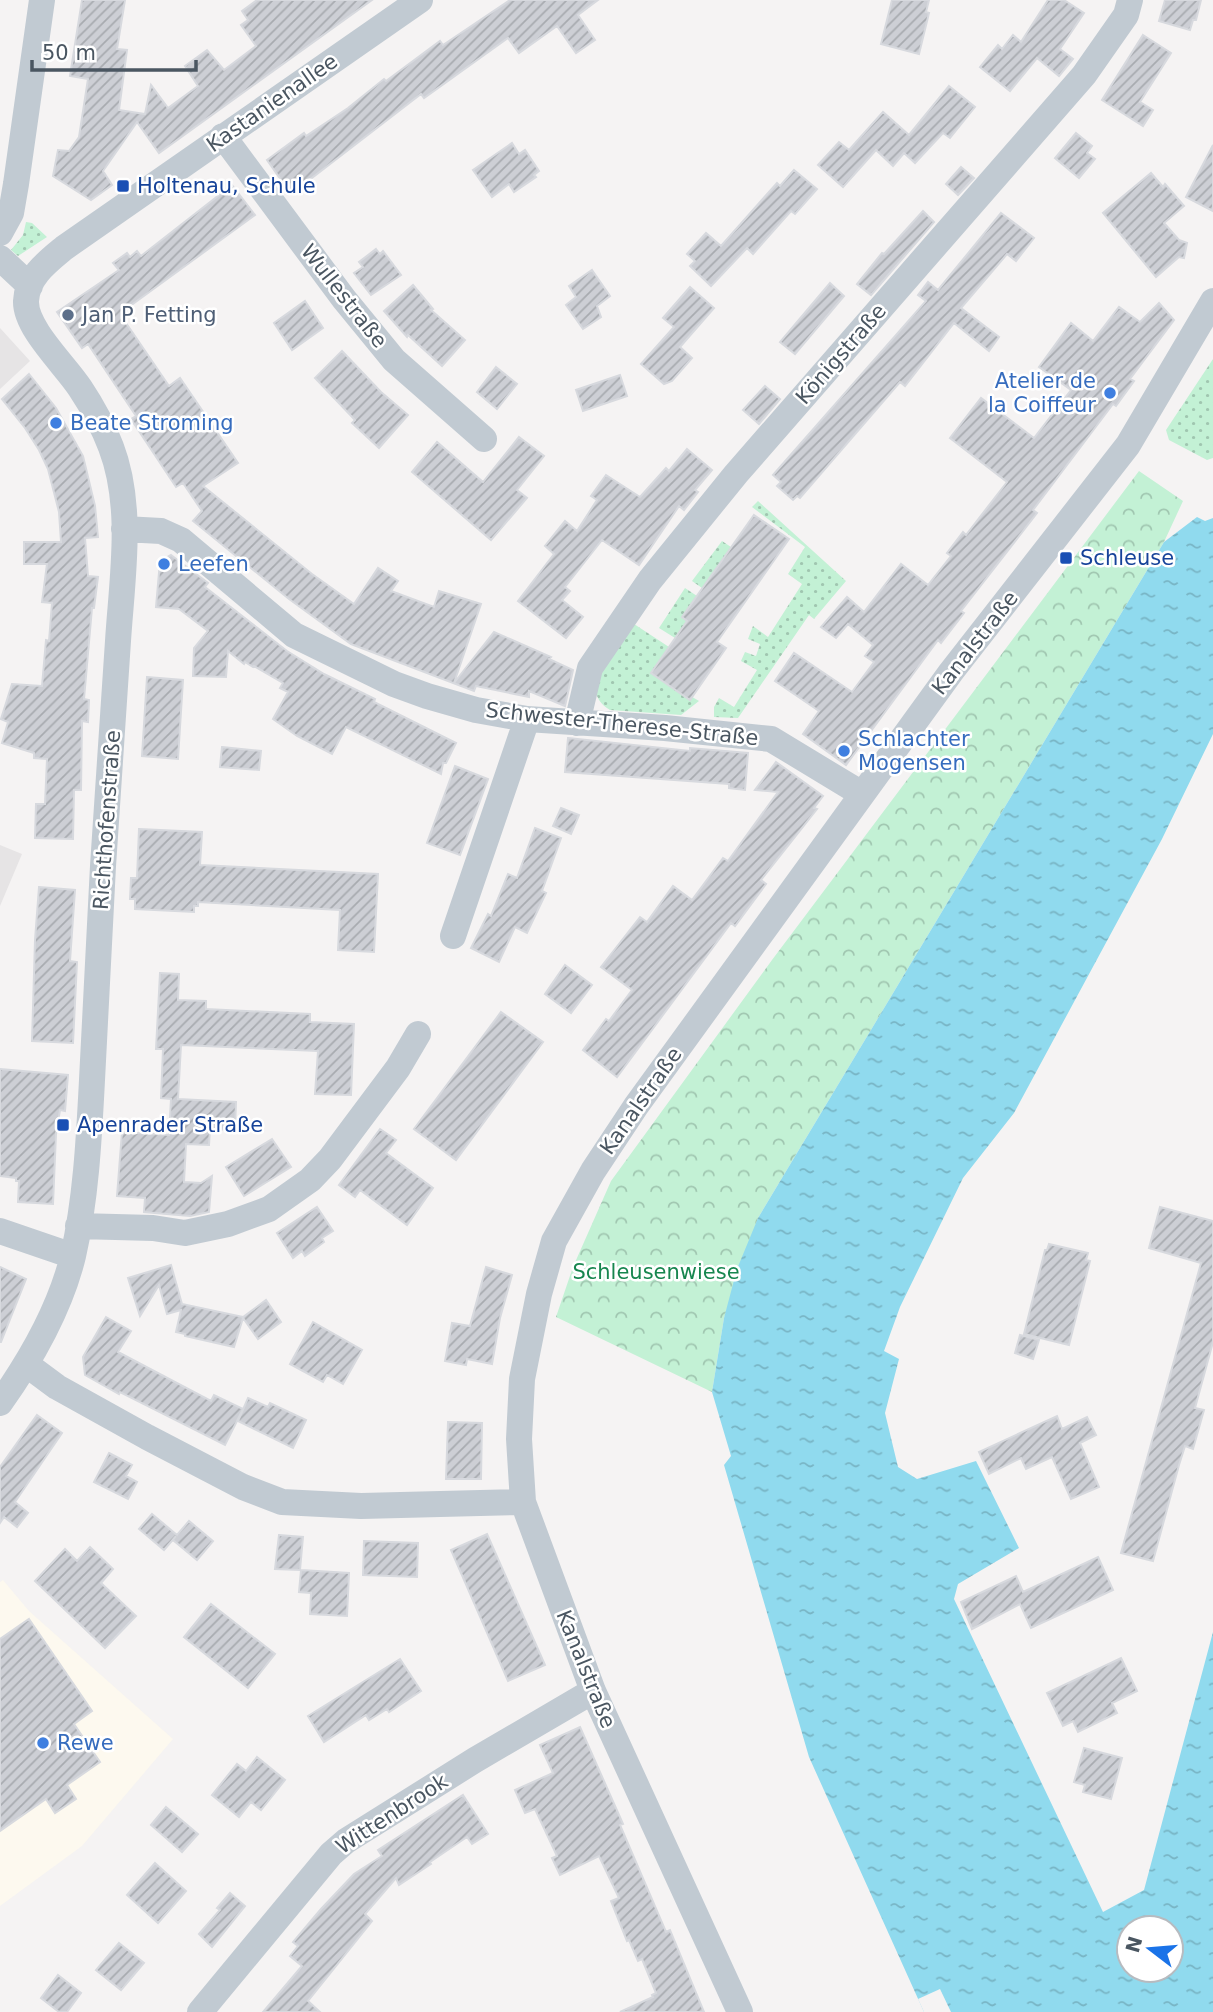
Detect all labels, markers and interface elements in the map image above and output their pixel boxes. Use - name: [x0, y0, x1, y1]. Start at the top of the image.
- scale bar: [32, 28, 196, 72]
- text: 50 m: [42, 41, 96, 65]
- street label: Kastanienallee: [202, 49, 342, 157]
- place label: Holtenau, Schule: [137, 174, 316, 198]
- marker: Holtenau, Schule: [115, 178, 131, 194]
- street label: Wullestraße: [296, 239, 392, 353]
- street label: Königstraße: [791, 299, 891, 409]
- place label: Jan P. Fetting: [80, 303, 217, 327]
- marker: Jan P. Fetting: [60, 307, 76, 323]
- place label: Atelier de la Coiffeur: [988, 369, 1096, 417]
- marker: Atelier de la Coiffeur: [1102, 385, 1118, 401]
- place label: Beate Stroming: [70, 411, 234, 435]
- marker: Beate Stroming: [48, 415, 64, 431]
- place label: Schleuse: [1080, 546, 1174, 570]
- marker: Schleuse: [1058, 550, 1074, 566]
- place label: Leefen: [178, 552, 249, 576]
- marker: Leefen: [156, 556, 172, 572]
- street label: Kanalstraße: [927, 586, 1023, 700]
- street label: Schwester-Therese-Straße: [484, 698, 760, 750]
- place label: Schlachter Mogensen: [858, 727, 970, 775]
- street label: Richthofenstraße: [89, 729, 125, 911]
- marker: Schlachter Mogensen: [836, 743, 852, 759]
- street label: Kanalstraße: [595, 1043, 687, 1159]
- place label: Apenrader Straße: [77, 1113, 263, 1137]
- marker: Apenrader Straße: [55, 1117, 71, 1133]
- park label: Schleusenwiese: [572, 1260, 740, 1284]
- street label: Kanalstraße: [551, 1607, 621, 1731]
- place label: Rewe: [57, 1731, 114, 1755]
- marker: Rewe: [35, 1735, 51, 1751]
- street label: Wittenbrook: [332, 1769, 453, 1859]
- north arrow: [1115, 1914, 1185, 1984]
- text: N: [1121, 1934, 1146, 1955]

